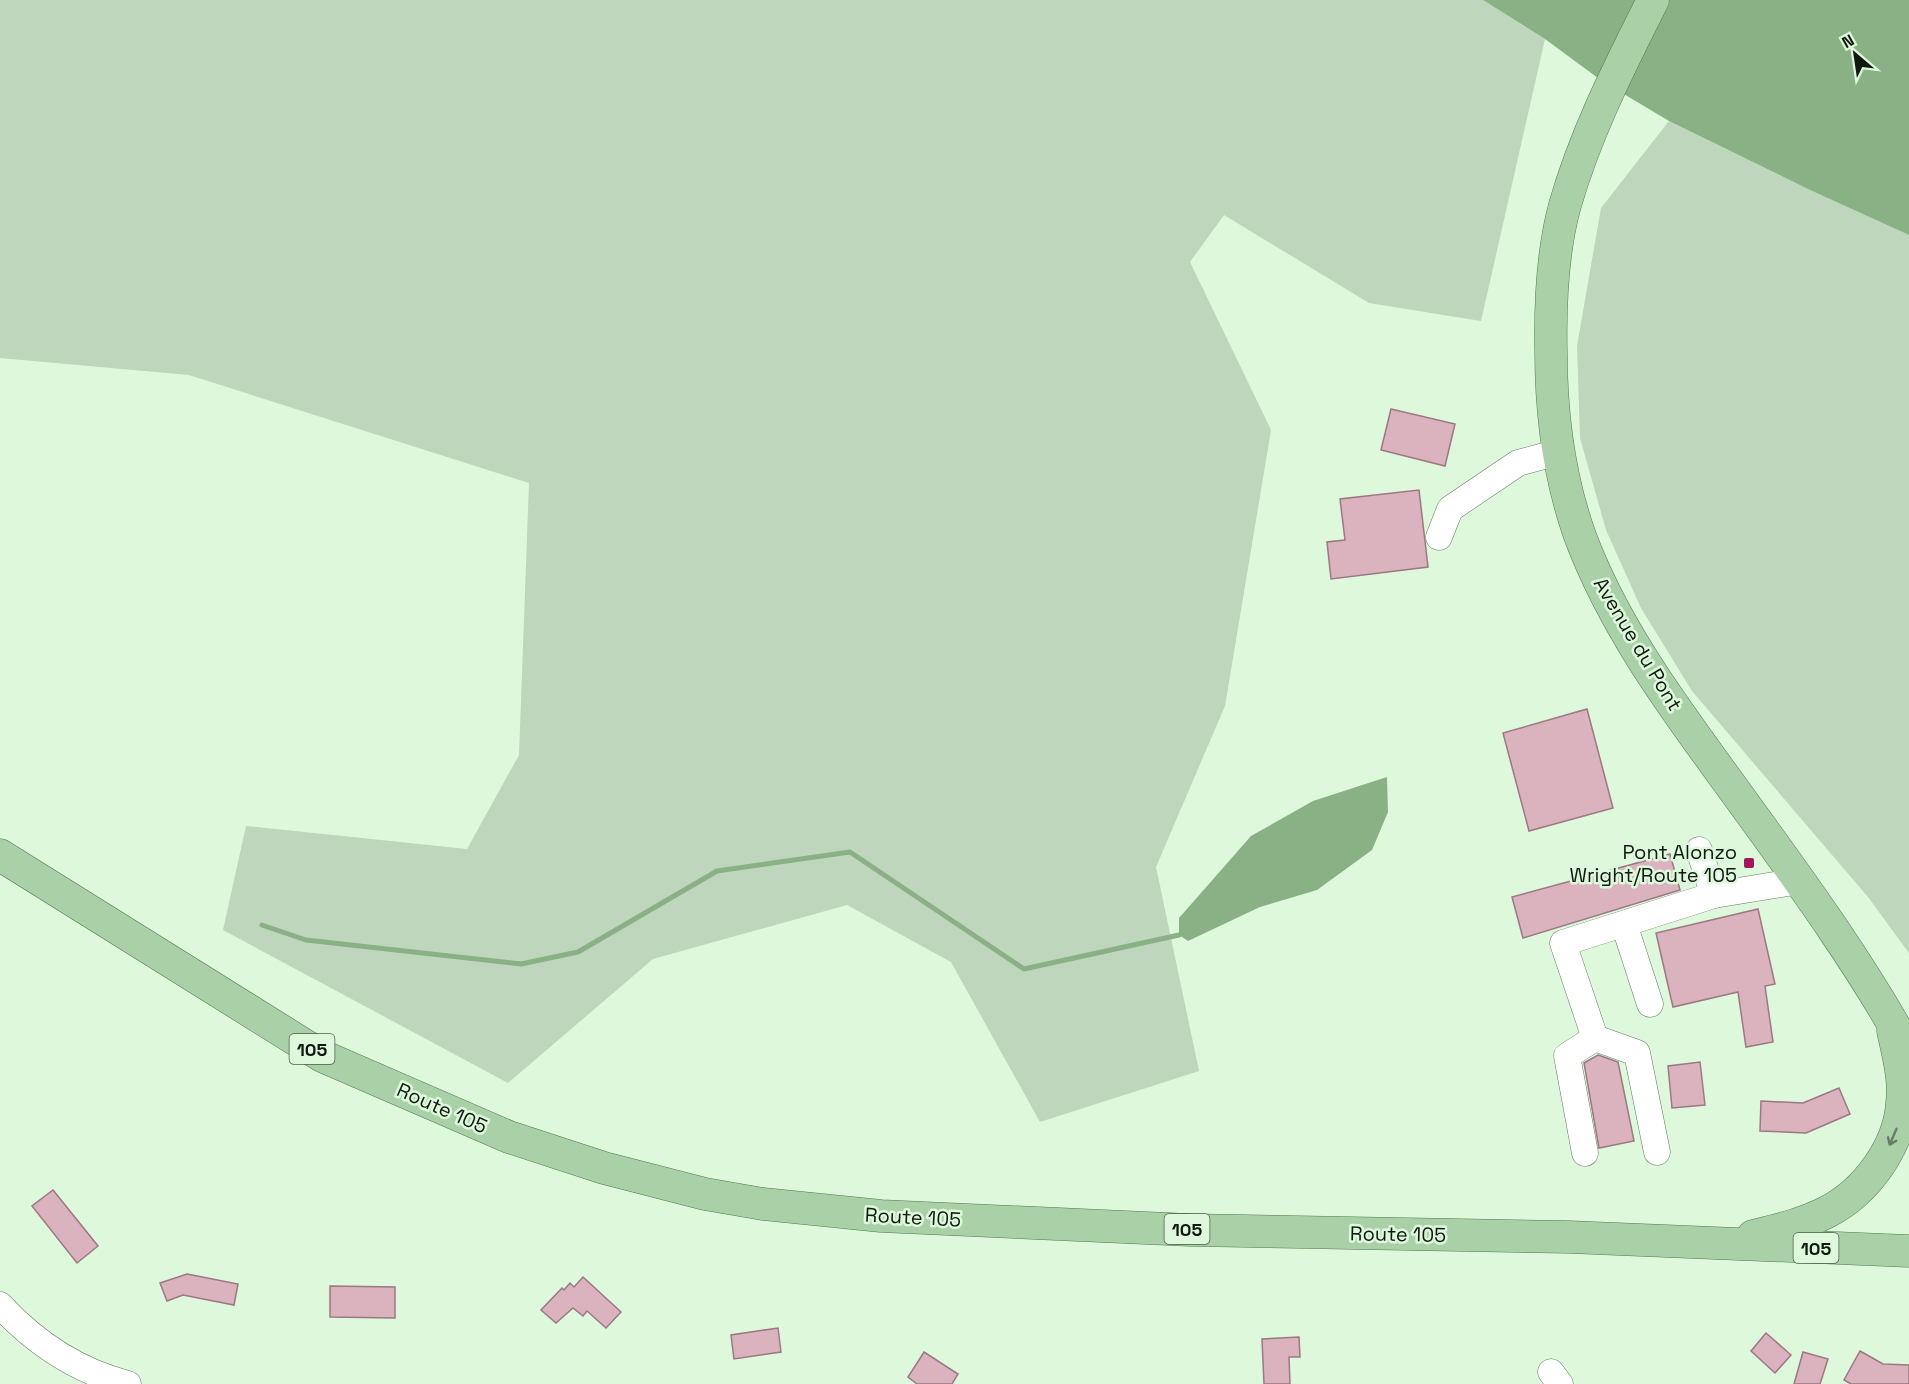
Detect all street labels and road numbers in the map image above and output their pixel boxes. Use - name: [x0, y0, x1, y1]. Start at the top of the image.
- street label: Avenue du Pont: [1588, 572, 1688, 716]
- road number: 105: [290, 1034, 334, 1064]
- street label: Route 105: [393, 1077, 491, 1139]
- street label: Route 105: [864, 1202, 962, 1233]
- road number: 105: [1164, 1214, 1210, 1244]
- street label: Route 105: [1350, 1220, 1446, 1248]
- road number: 105: [1794, 1233, 1838, 1263]

